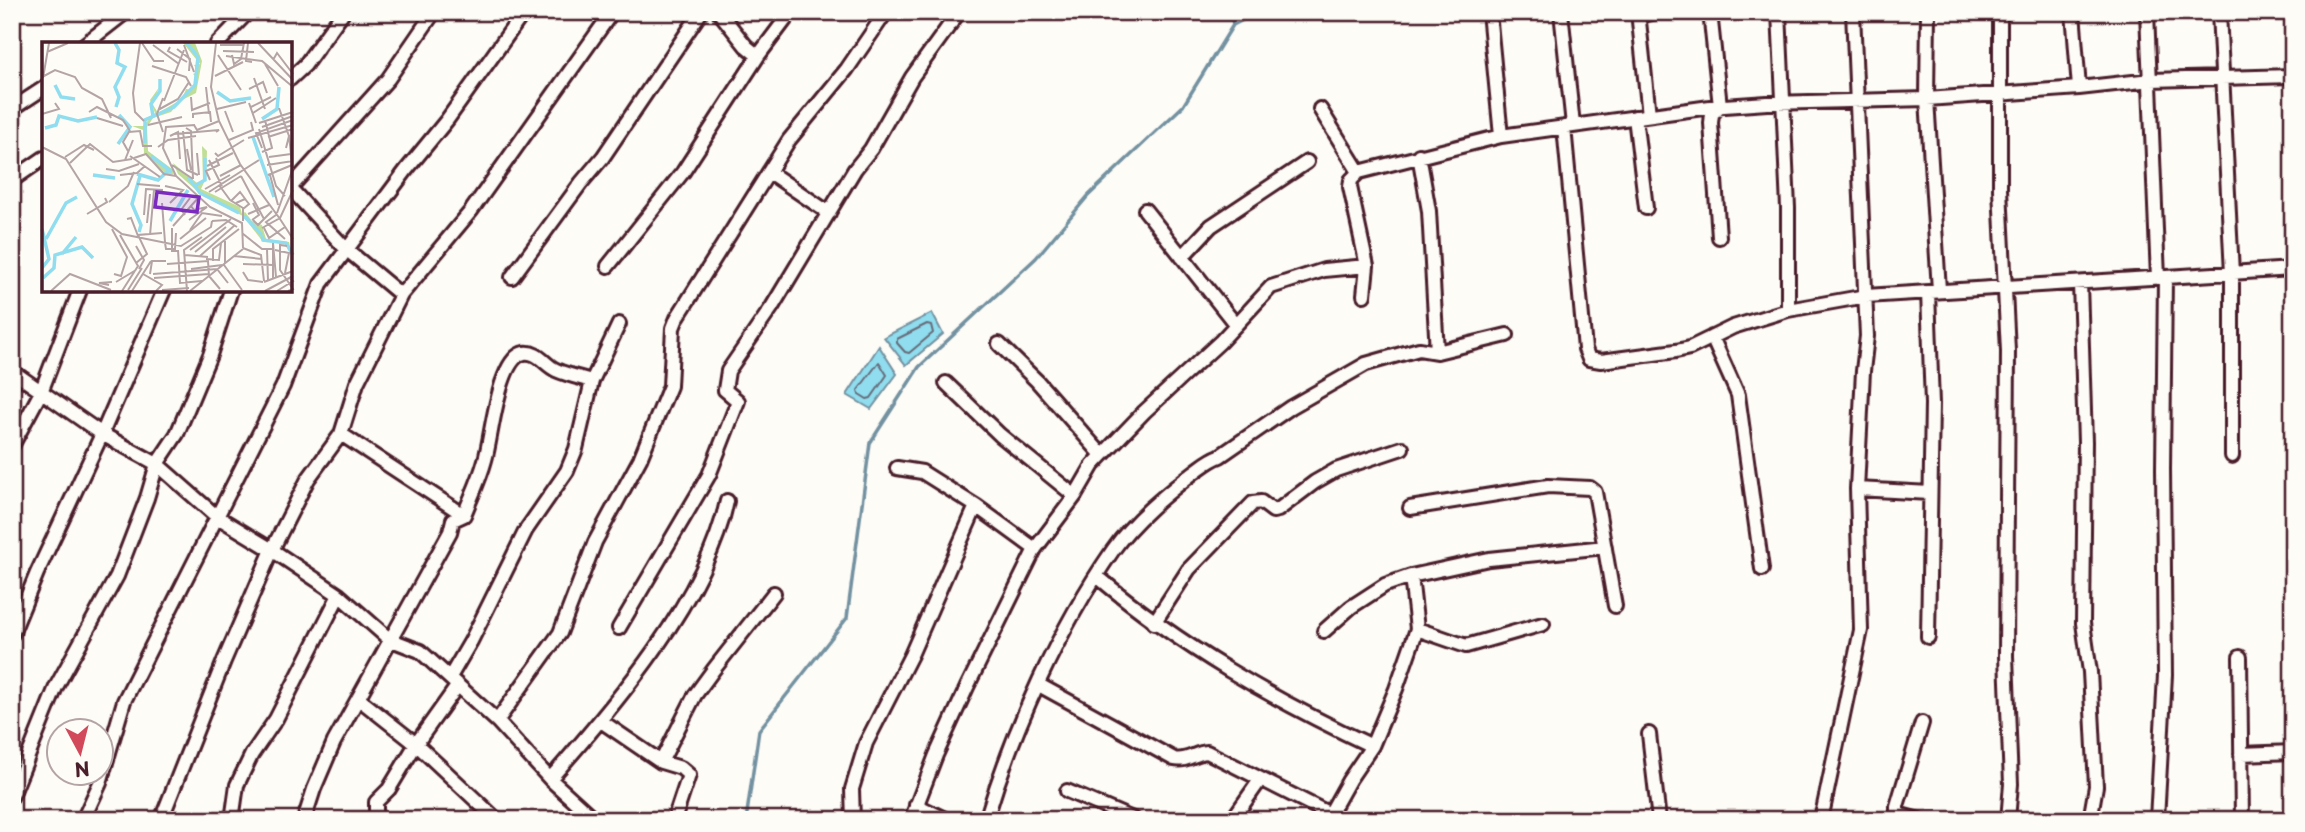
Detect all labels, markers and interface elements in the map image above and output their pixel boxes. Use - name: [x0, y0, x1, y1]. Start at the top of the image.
- inset map: [42, 42, 292, 292]
- north arrow: [46, 716, 116, 786]
- text: N: [73, 755, 91, 785]

